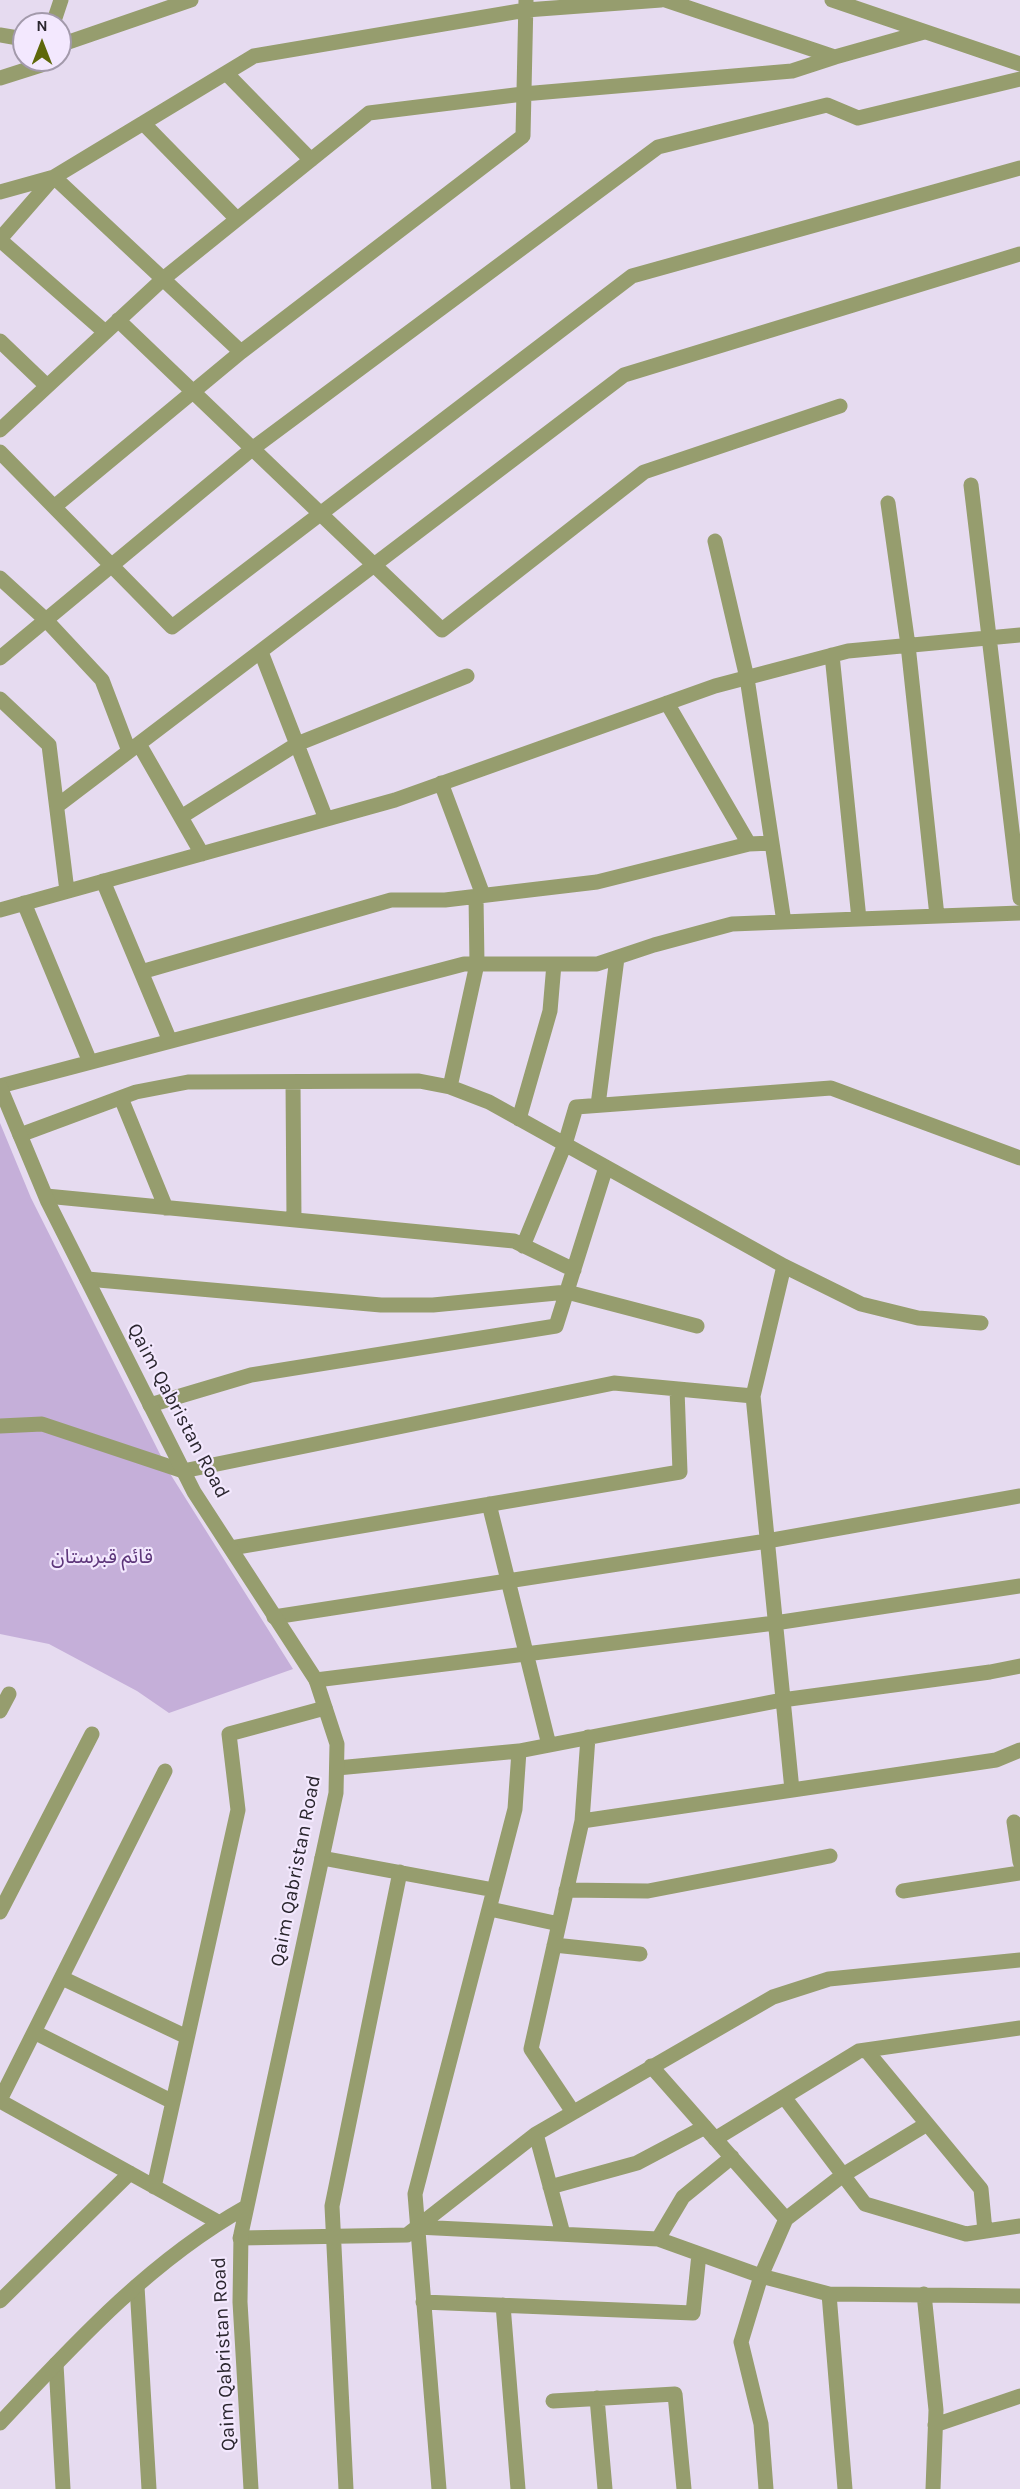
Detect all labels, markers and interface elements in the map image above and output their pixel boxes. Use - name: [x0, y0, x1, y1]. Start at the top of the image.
- north arrow: [12, 12, 72, 72]
- text: N: [36, 16, 48, 35]
- street label: Qaim Qabristan Road: [122, 1320, 234, 1502]
- park label: قائم قبرستان: [51, 1545, 153, 1569]
- street label: Qaim Qabristan Road: [266, 1773, 326, 1969]
- street label: Qaim Qabristan Road: [207, 2256, 241, 2452]

